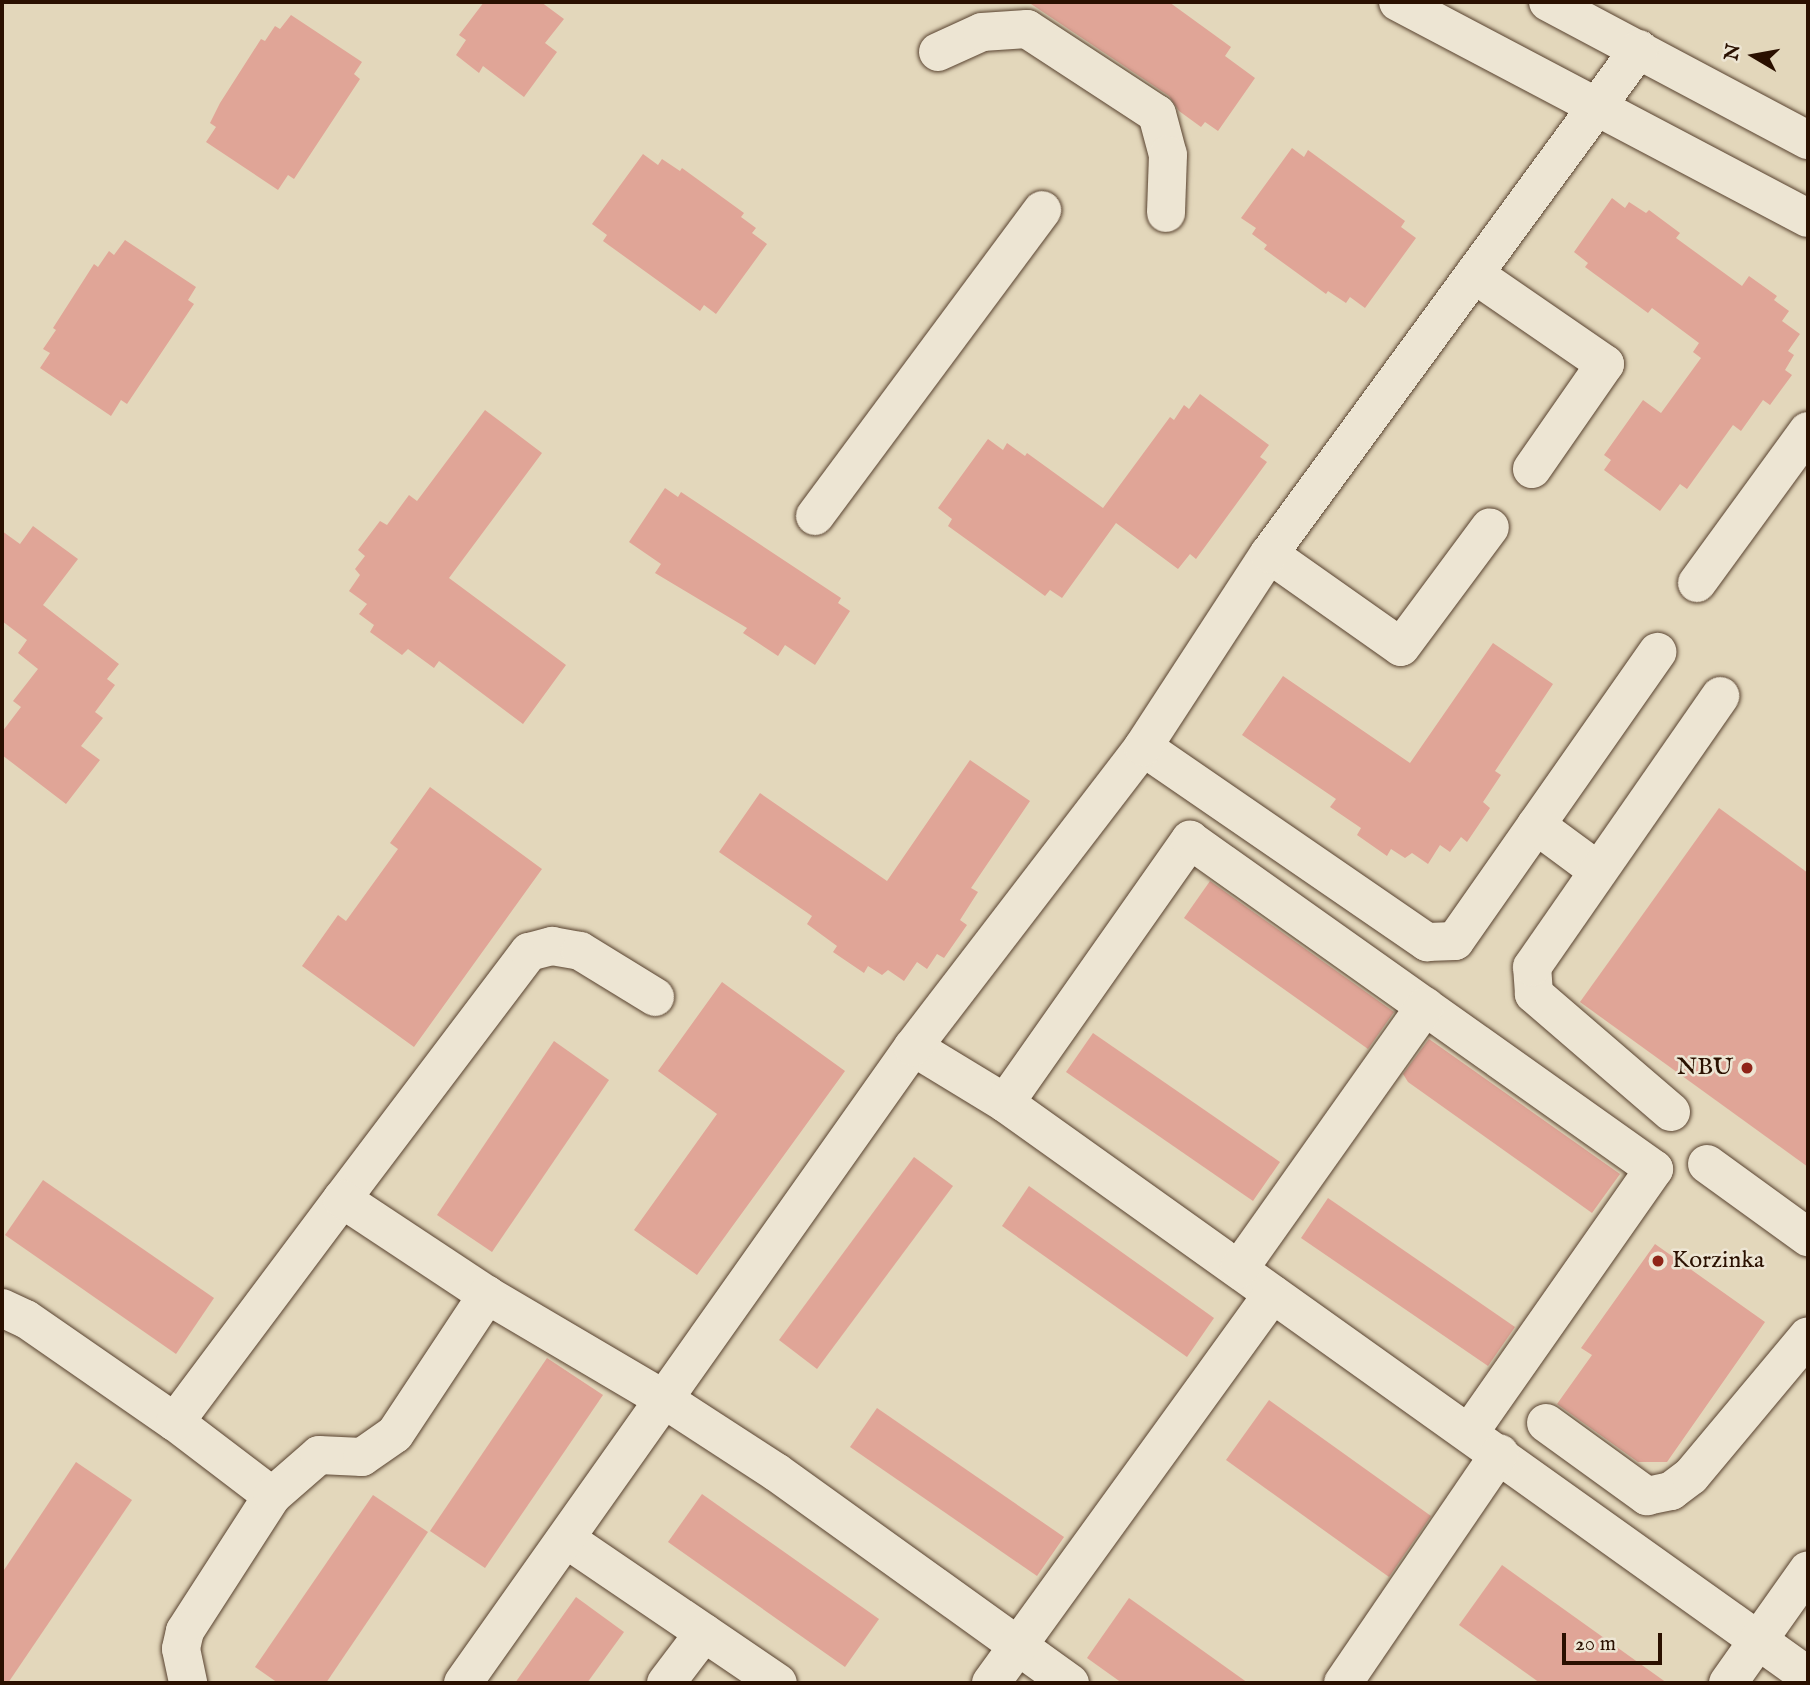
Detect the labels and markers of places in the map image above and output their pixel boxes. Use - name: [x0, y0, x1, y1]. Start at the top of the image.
- place label: NBU: [1676, 1054, 1733, 1082]
- marker: NBU: [1739, 1060, 1755, 1076]
- place label: Korzinka: [1672, 1247, 1764, 1275]
- marker: Korzinka: [1650, 1253, 1666, 1269]

